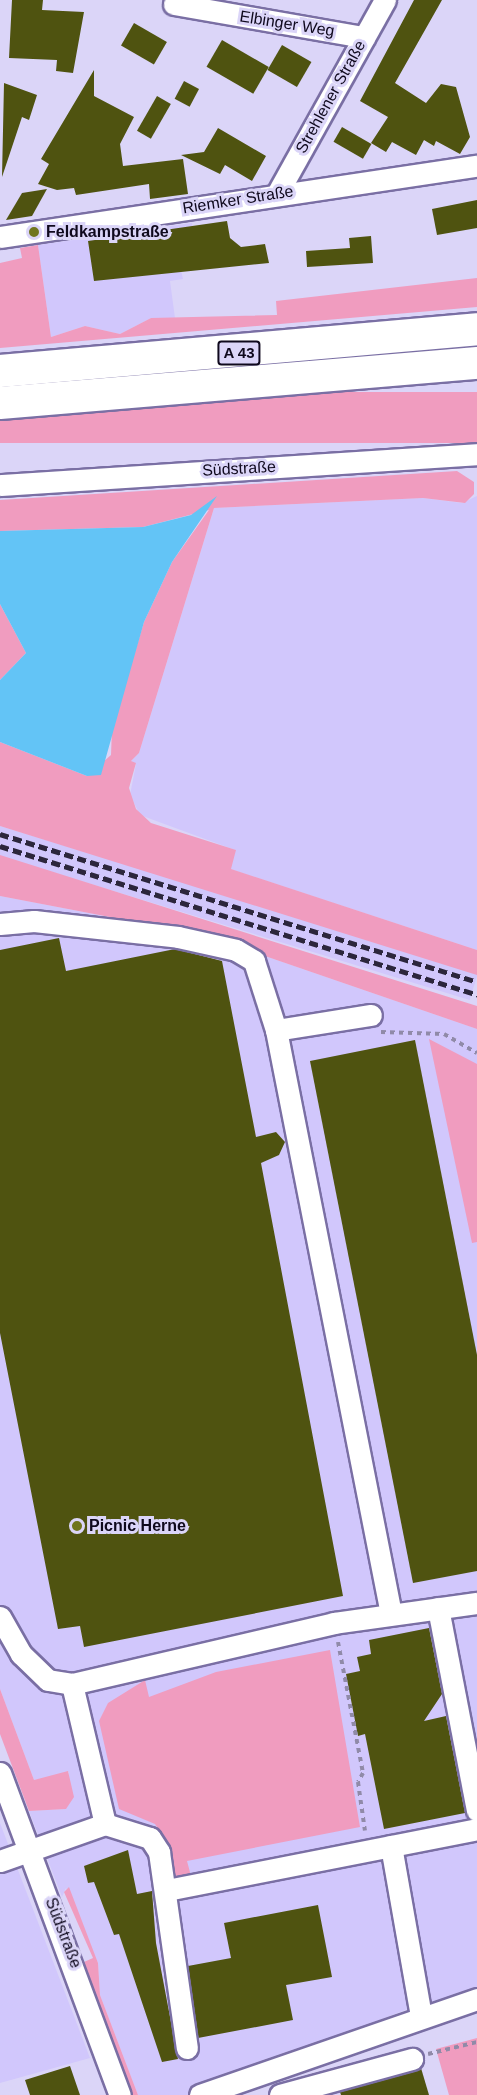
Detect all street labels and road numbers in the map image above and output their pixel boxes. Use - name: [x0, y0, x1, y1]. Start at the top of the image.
- street label: Elbinger Weg: [238, 7, 336, 41]
- street label: Strehlener Straße: [292, 37, 370, 157]
- street label: Riemker Straße: [181, 182, 295, 218]
- road number: A 43: [216, 341, 262, 365]
- street label: Südstraße: [202, 457, 276, 481]
- street label: Südstraße: [41, 1895, 85, 1971]

